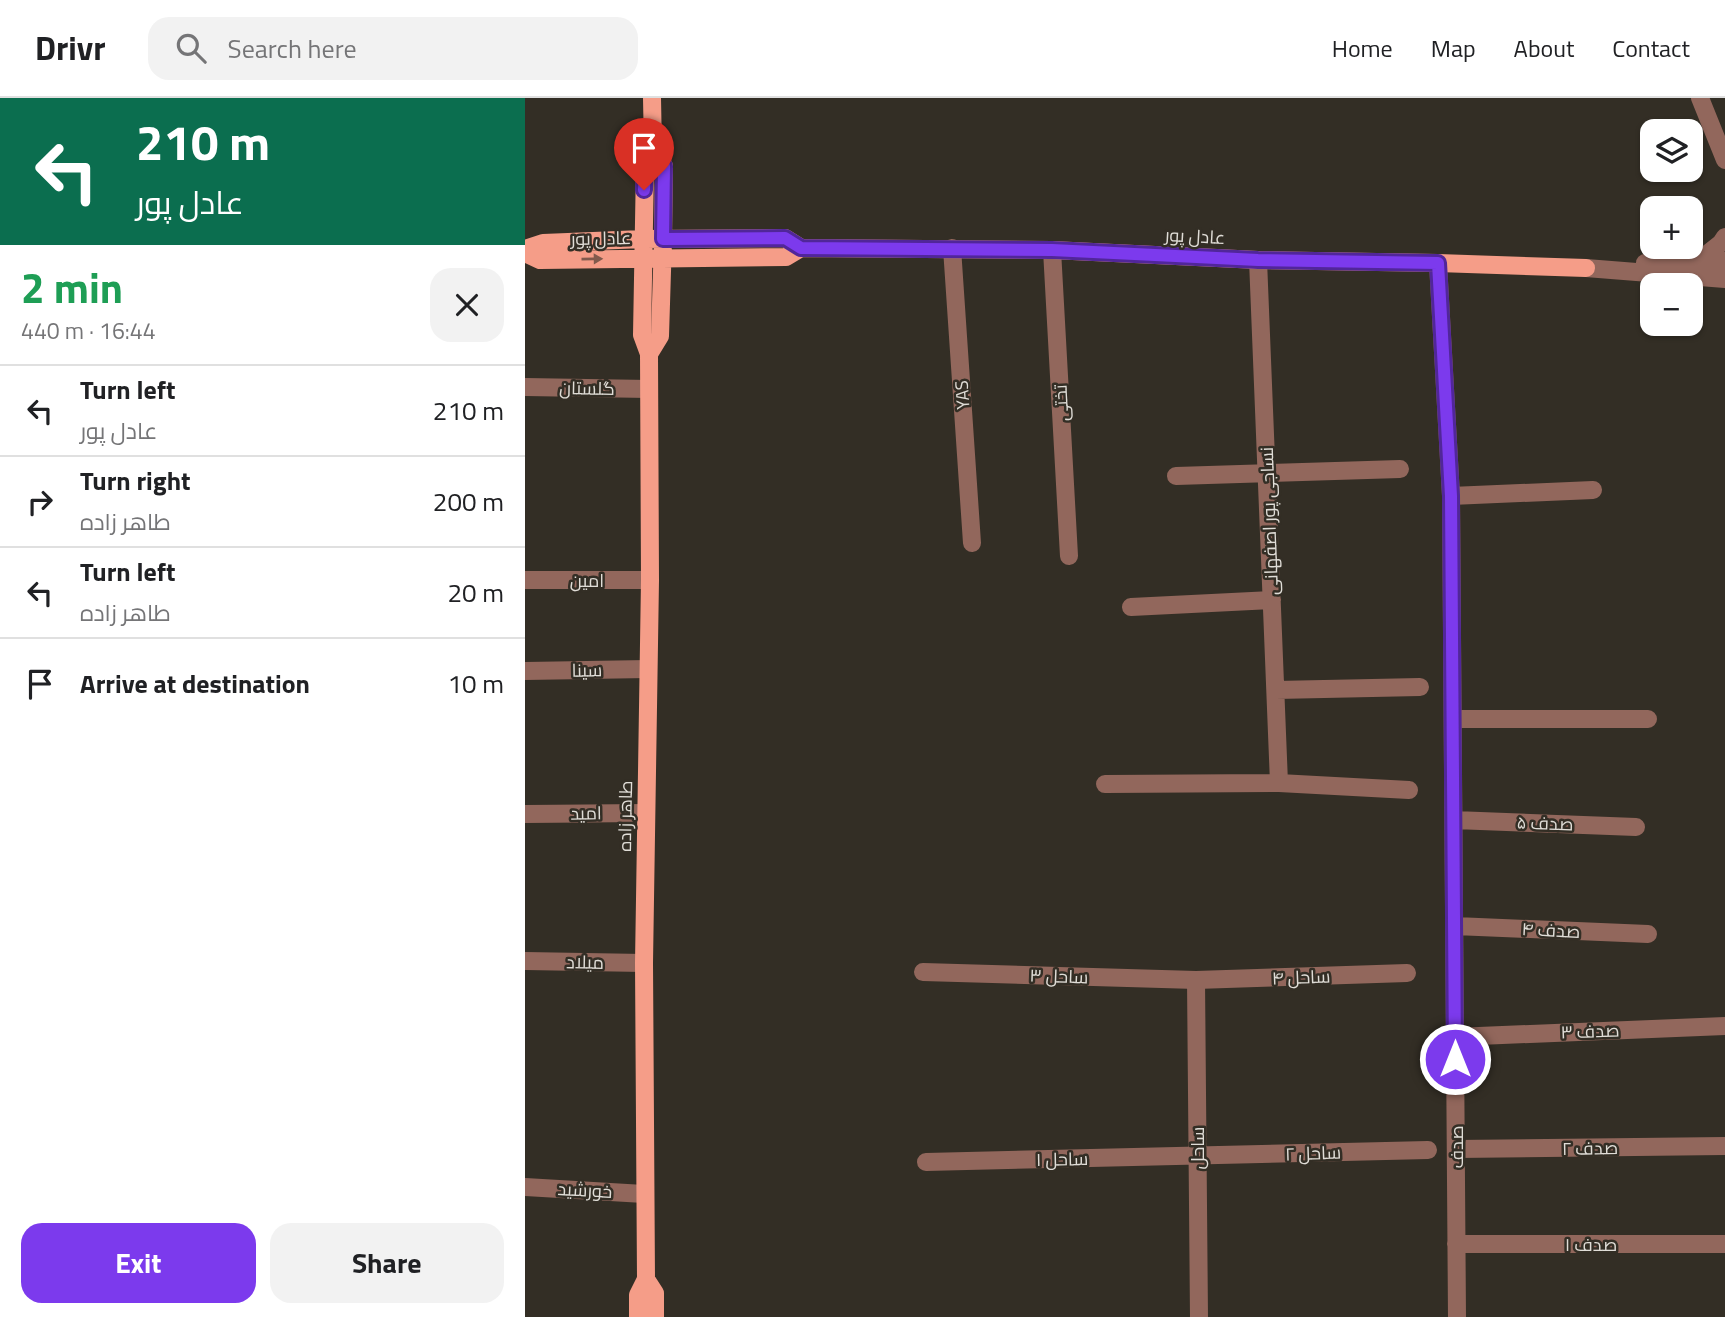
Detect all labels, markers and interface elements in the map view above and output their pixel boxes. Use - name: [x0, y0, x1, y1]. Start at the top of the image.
- search box: [148, 17, 638, 80]
- text: Drivr: [35, 23, 106, 73]
- icon: search: [172, 29, 210, 67]
- text: Search here: [228, 29, 357, 68]
- text: Home: [1332, 30, 1393, 66]
- text: Map: [1431, 30, 1476, 66]
- text: About: [1514, 30, 1574, 66]
- text: Contact: [1612, 30, 1690, 66]
- text: 210 m: [136, 104, 270, 179]
- pin: [614, 118, 674, 190]
- map controls: [1640, 119, 1703, 336]
- button: layers: [1640, 119, 1703, 182]
- icon: left: [21, 126, 112, 217]
- icon: arrive: [625, 129, 663, 167]
- text: عادل پور: [136, 178, 244, 226]
- button: +: [1640, 196, 1703, 259]
- street label: عادل پور: [1163, 221, 1226, 251]
- street label: عادل پور: [569, 224, 632, 252]
- one-way arrow: [581, 253, 603, 265]
- text: 2 min: [21, 255, 123, 319]
- button: close: [430, 268, 504, 342]
- button: −: [1640, 273, 1703, 336]
- text: 440 m · 16:44: [21, 313, 156, 348]
- text: Turn left: [80, 370, 175, 409]
- street label: گلستان: [559, 374, 615, 402]
- street label: YAS: [948, 380, 976, 410]
- street label: تختی: [1047, 384, 1075, 422]
- text: 210 m: [433, 391, 504, 430]
- icon: left: [21, 392, 59, 430]
- text: عادل پور: [80, 413, 157, 448]
- street label: نساجی پور اصفهانی: [1253, 446, 1285, 596]
- text: Turn right: [80, 461, 191, 500]
- text: 200 m: [433, 482, 504, 521]
- icon: right: [21, 483, 59, 521]
- text: طاهر زاده: [80, 504, 171, 539]
- text: Turn left: [80, 552, 175, 591]
- street label: امین: [570, 567, 604, 594]
- text: 20 m: [447, 573, 504, 612]
- icon: left: [21, 574, 59, 612]
- text: طاهر زاده: [80, 595, 171, 630]
- street label: سینا: [571, 656, 603, 684]
- text: Arrive at destination: [80, 664, 310, 703]
- text: 10 m: [447, 664, 504, 703]
- icon: arrive: [21, 665, 59, 703]
- street label: طاهر زاده: [611, 780, 639, 852]
- street label: امید: [570, 799, 602, 827]
- street label: صدف ۵: [1516, 809, 1574, 837]
- street label: صدف ۴: [1521, 915, 1581, 945]
- street label: میلاد: [566, 948, 604, 976]
- street label: ساحل ۳: [1029, 961, 1089, 991]
- street label: ساحل ۴: [1271, 962, 1331, 992]
- street label: صدف ۳: [1560, 1016, 1620, 1046]
- position arrow: [1418, 1022, 1492, 1096]
- street label: صدف: [1443, 1126, 1470, 1168]
- street label: ساحل: [1184, 1127, 1211, 1169]
- street label: صدف ۲: [1562, 1134, 1618, 1162]
- street label: ساحل ۲: [1284, 1139, 1342, 1167]
- street label: ساحل ۱: [1036, 1145, 1088, 1173]
- street label: خورشید: [557, 1175, 613, 1205]
- button: Exit: [21, 1223, 256, 1303]
- button: Share: [270, 1223, 504, 1303]
- street label: صدف ۱: [1565, 1231, 1617, 1258]

